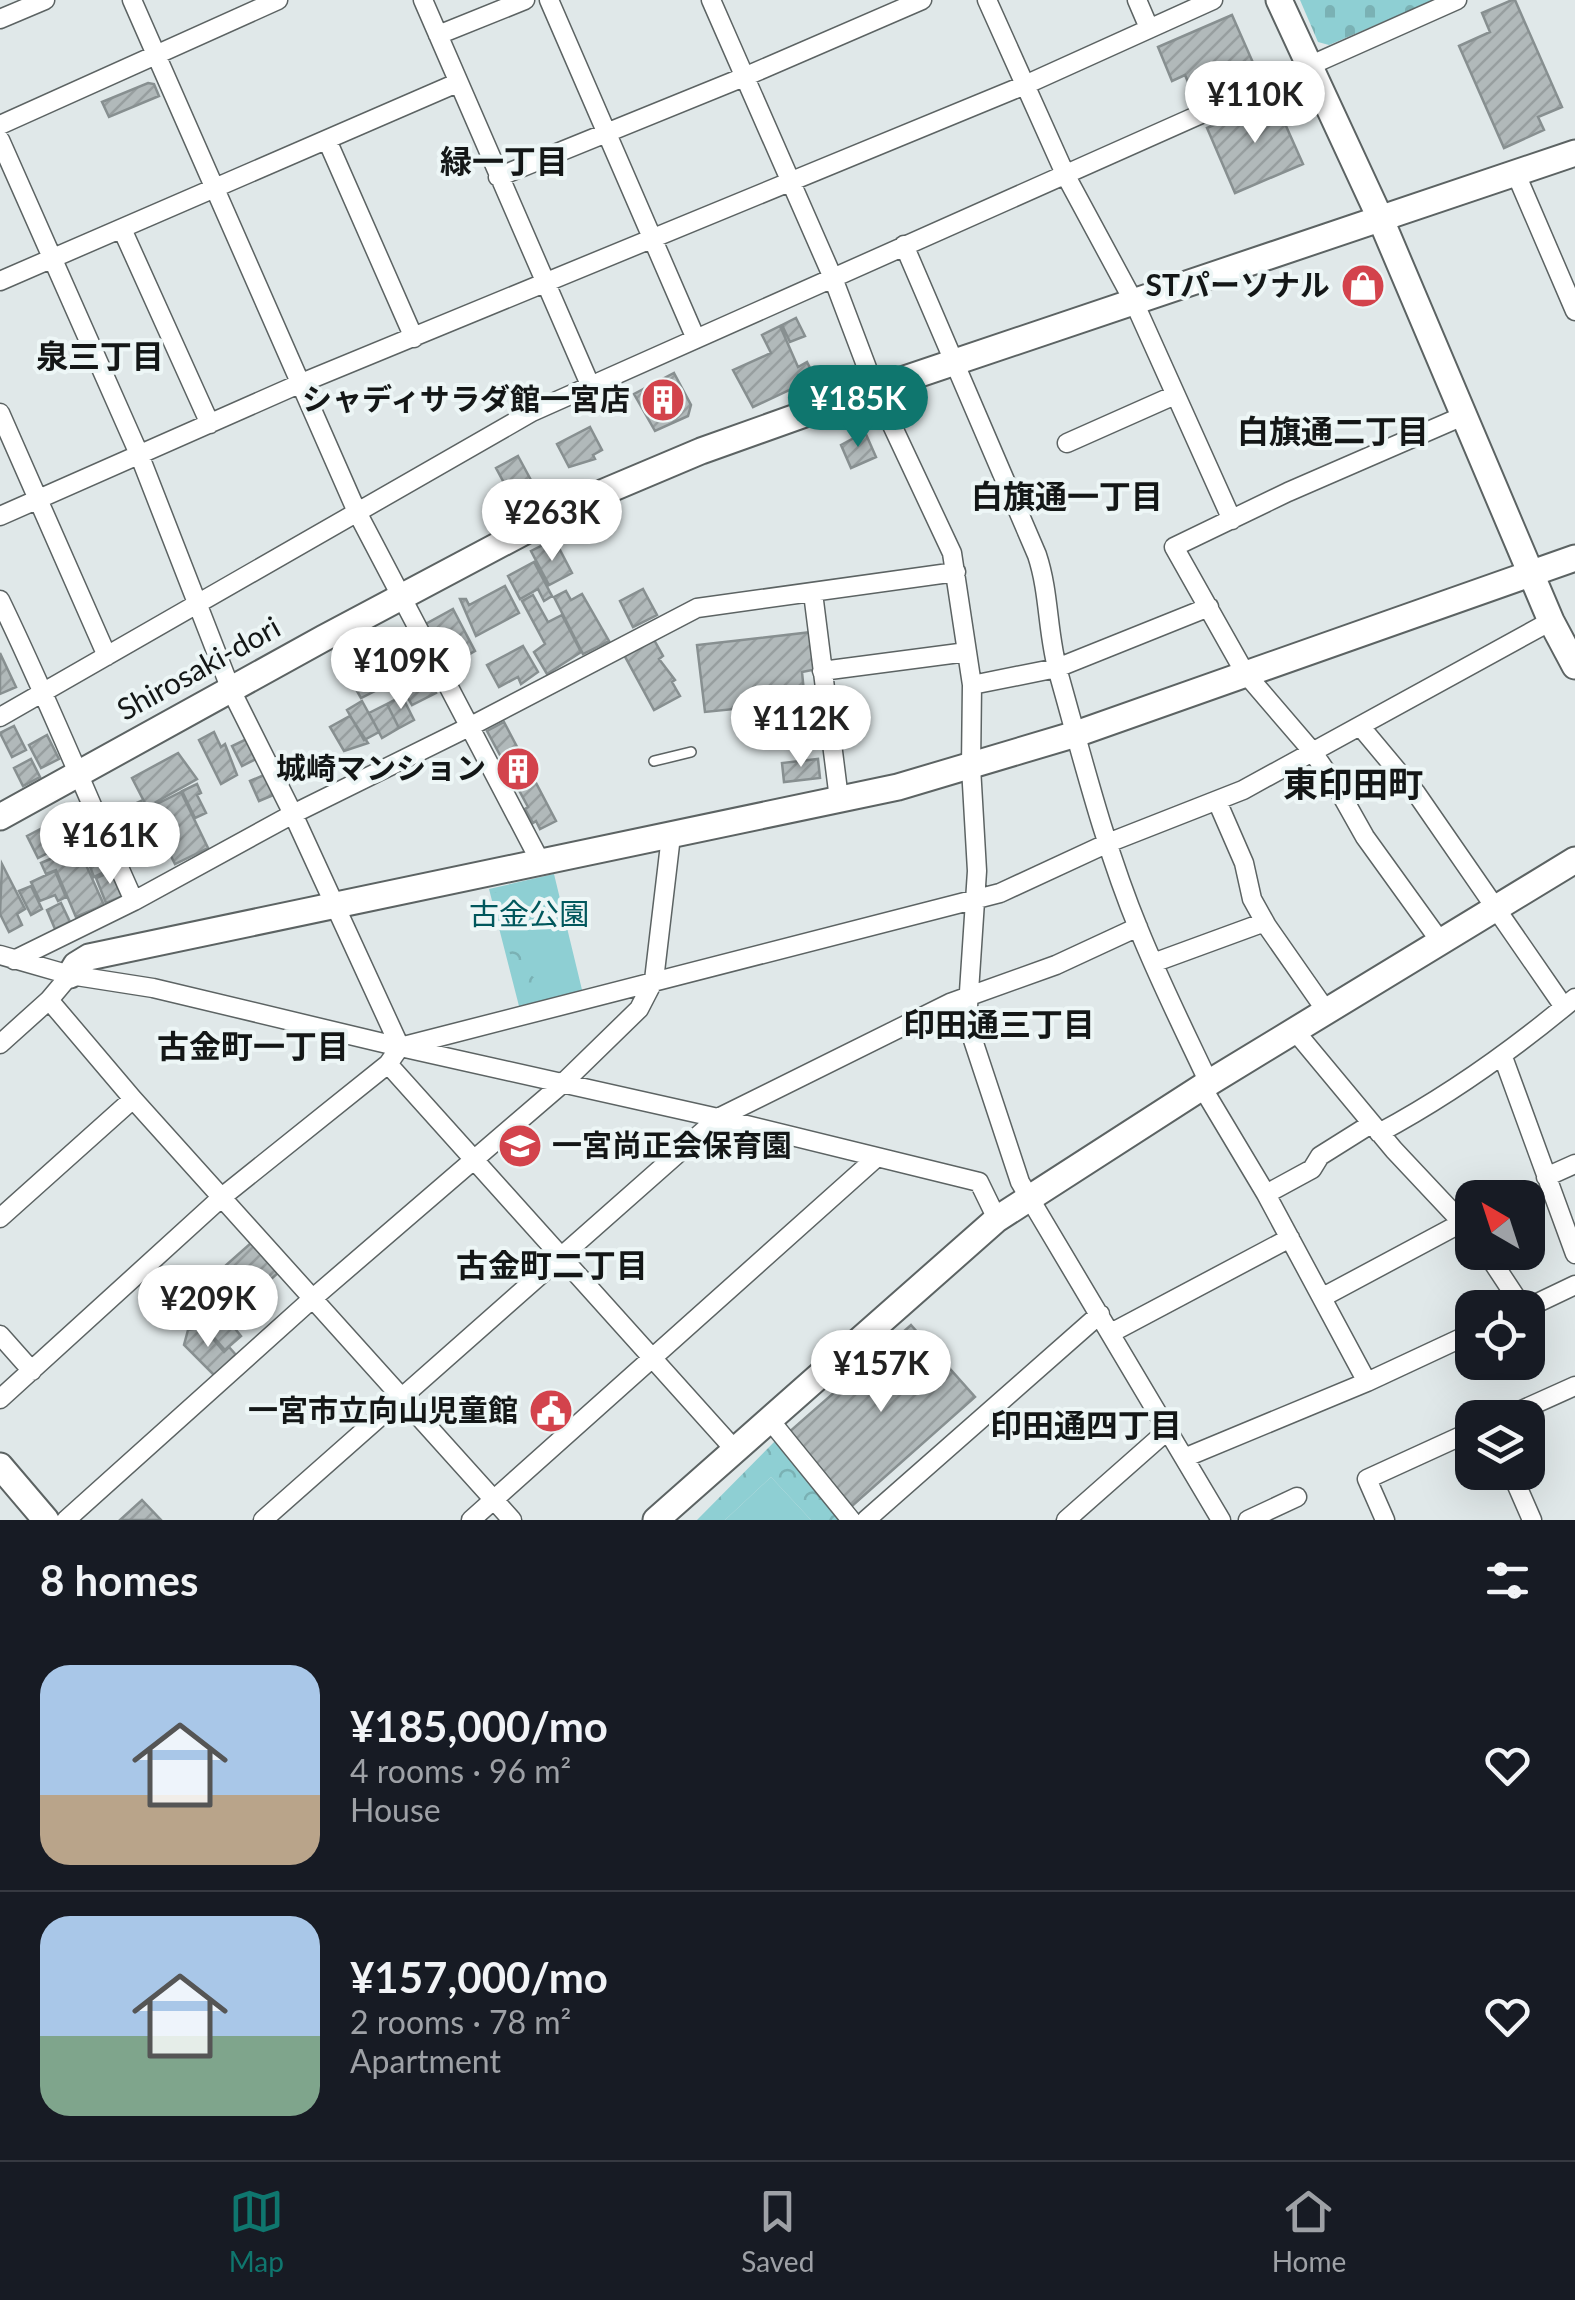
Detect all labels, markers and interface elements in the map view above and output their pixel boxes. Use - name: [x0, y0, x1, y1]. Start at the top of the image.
- pin: ¥110K: [1185, 61, 1325, 146]
- text: ¥110K: [1207, 74, 1303, 113]
- district label: 緑一丁目: [440, 141, 568, 180]
- shop icon: STパーソナル: [1340, 263, 1386, 309]
- place label: STパーソナル: [1146, 266, 1330, 302]
- district label: 泉三丁目: [36, 336, 164, 375]
- pin: ¥185K: [788, 365, 928, 450]
- building icon: シャディサラダ館一宮店: [640, 377, 686, 423]
- text: ¥185K: [810, 378, 906, 417]
- place label: シャディサラダ館一宮店: [302, 380, 630, 416]
- district label: 白旗通二丁目: [1237, 411, 1429, 450]
- district label: 白旗通一丁目: [971, 476, 1163, 515]
- pin: ¥263K: [482, 479, 622, 564]
- text: ¥263K: [504, 492, 600, 531]
- street label: Shirosaki-dori: [110, 608, 286, 727]
- pin: ¥109K: [331, 627, 471, 712]
- text: ¥109K: [353, 640, 449, 679]
- pin: ¥112K: [731, 685, 871, 770]
- text: ¥112K: [753, 698, 849, 737]
- building icon: 城崎マンション: [495, 746, 541, 792]
- place label: 城崎マンション: [276, 749, 486, 785]
- district label: 東印田町: [1283, 762, 1423, 804]
- pin: ¥161K: [40, 802, 180, 887]
- text: ¥161K: [62, 815, 158, 854]
- park label: 古金公園: [469, 895, 589, 931]
- district label: 印田通三丁目: [903, 1004, 1095, 1043]
- district label: 古金町一丁目: [157, 1026, 349, 1065]
- school or university icon: 一宮尚正会保育園: [497, 1123, 543, 1169]
- place label: 一宮尚正会保育園: [552, 1126, 792, 1162]
- north arrow: [1455, 1180, 1545, 1270]
- map controls: [1455, 1180, 1545, 1490]
- district label: 古金町二丁目: [456, 1245, 648, 1284]
- pin: ¥209K: [138, 1265, 278, 1350]
- text: ¥209K: [160, 1278, 256, 1317]
- button: locate: [1455, 1290, 1545, 1380]
- pin: ¥157K: [811, 1330, 951, 1415]
- text: ¥157K: [833, 1343, 929, 1382]
- public building icon: 一宮市立向山児童館: [528, 1388, 574, 1434]
- place label: 一宮市立向山児童館: [248, 1391, 518, 1427]
- button: layers: [1455, 1400, 1545, 1490]
- district label: 印田通四丁目: [990, 1405, 1182, 1444]
- icon: filters: [1480, 1553, 1535, 1608]
- text: 8 homes: [40, 1555, 198, 1605]
- text: ¥185,000/mo: [350, 1701, 608, 1751]
- icon: home: [120, 1705, 240, 1825]
- icon: heart: [1480, 1738, 1535, 1793]
- text: 4 rooms · 96 m²: [350, 1751, 571, 1790]
- text: House: [350, 1790, 441, 1829]
- text: ¥157,000/mo: [350, 1952, 608, 2002]
- icon: home: [120, 1956, 240, 2076]
- icon: heart: [1480, 1989, 1535, 2044]
- text: 2 rooms · 78 m²: [350, 2002, 571, 2041]
- text: Apartment: [350, 2041, 501, 2080]
- tab: Map: [229, 2184, 284, 2278]
- tab: Saved: [741, 2184, 814, 2278]
- tab: Home: [1272, 2184, 1346, 2278]

